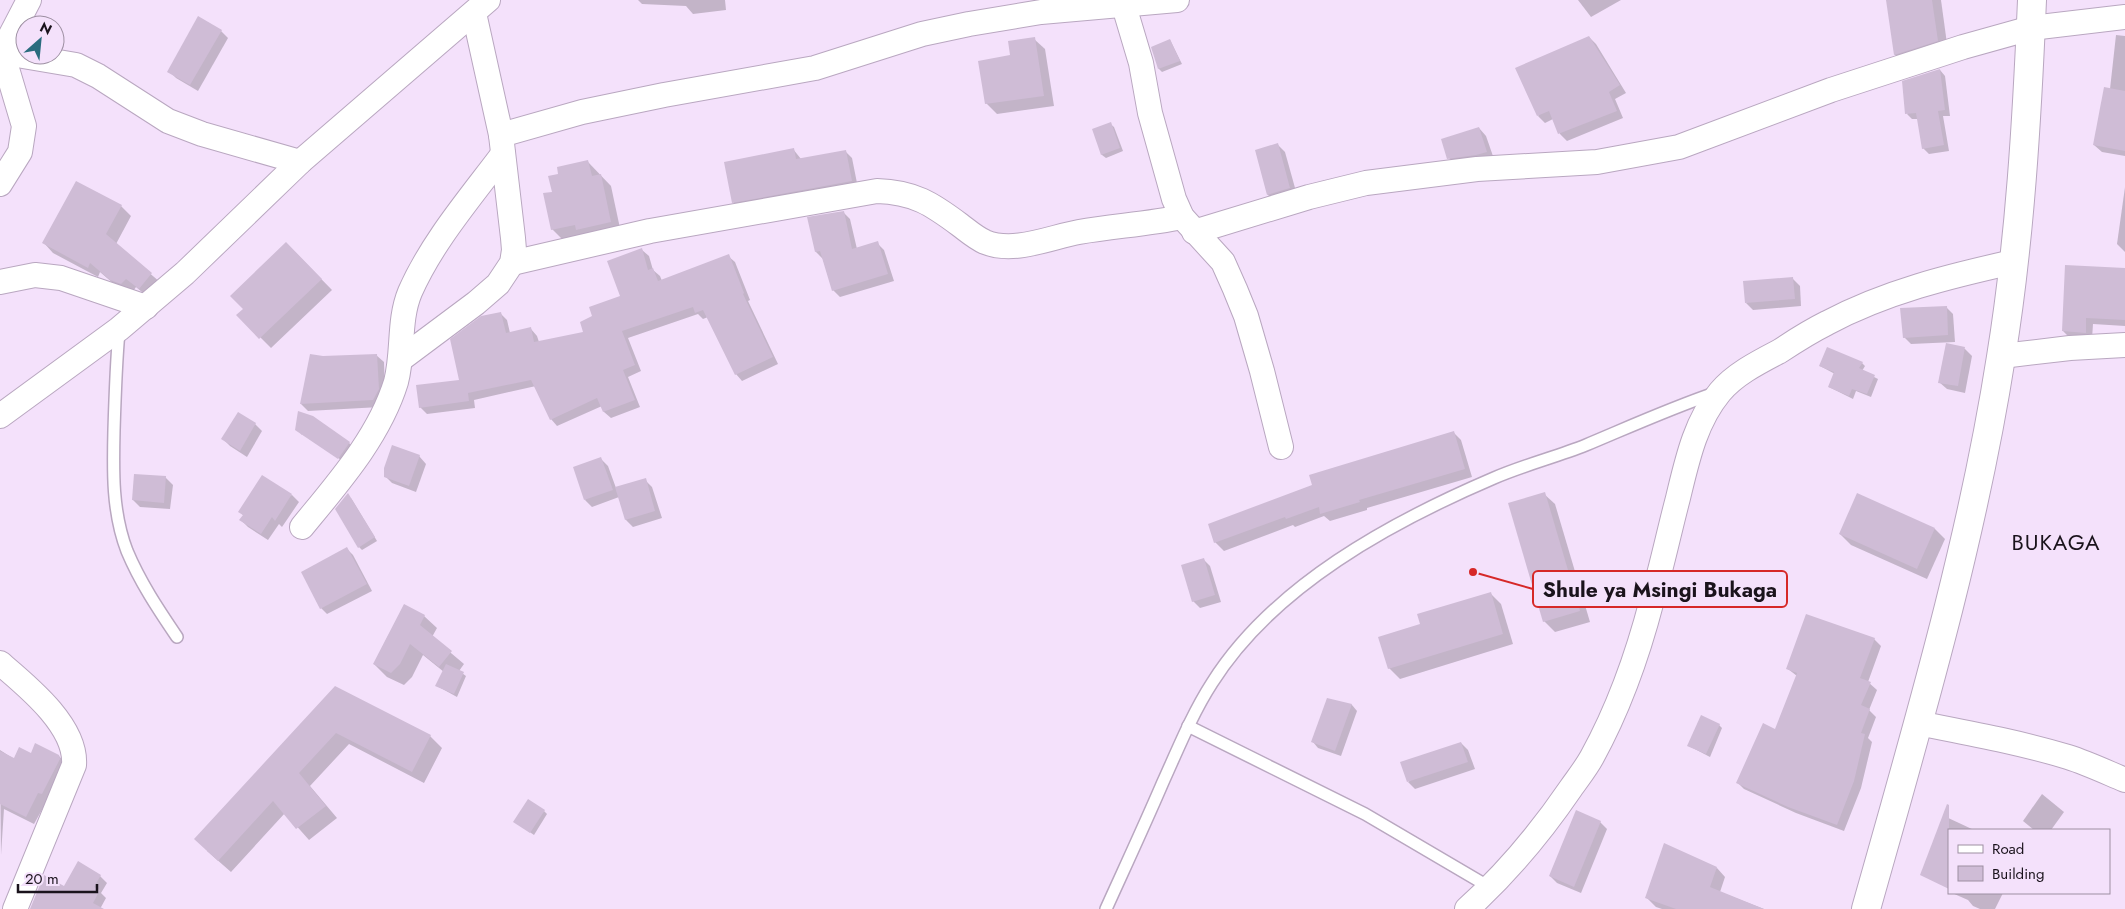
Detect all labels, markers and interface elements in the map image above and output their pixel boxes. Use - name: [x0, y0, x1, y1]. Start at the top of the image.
- north arrow: [15, 15, 65, 65]
- text: N: [36, 17, 55, 40]
- district label: BUKAGA: [2011, 526, 2101, 558]
- callout: Shule ya Msingi Bukaga: [1533, 571, 1787, 607]
- text: Shule ya Msingi Bukaga: [1543, 575, 1777, 605]
- legend: [1948, 829, 2110, 894]
- text: Road: [1992, 838, 2024, 860]
- scale bar: [18, 862, 96, 894]
- text: Building: [1992, 863, 2044, 885]
- text: 20 m: [25, 868, 59, 890]

